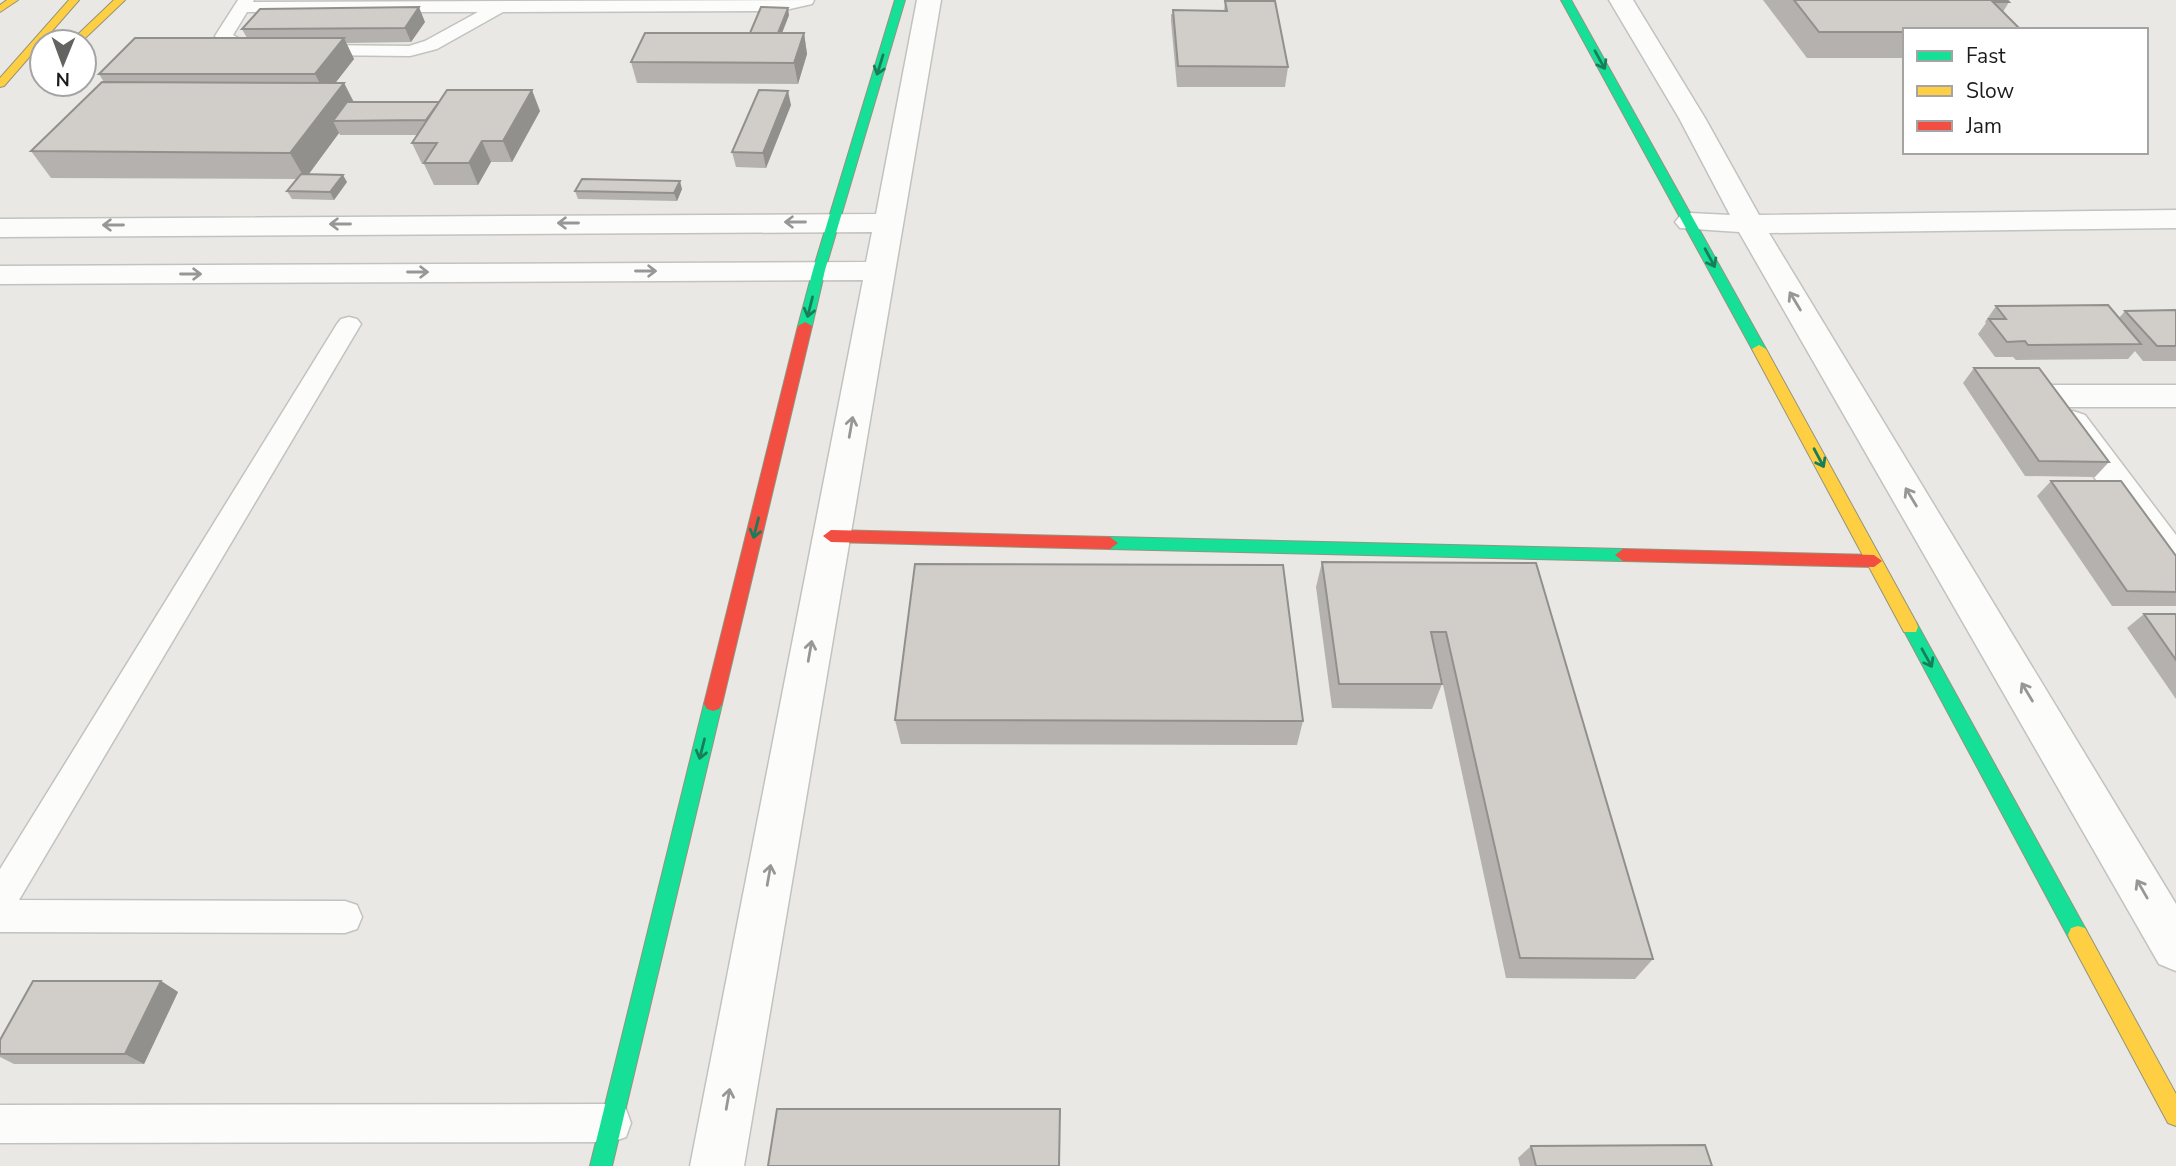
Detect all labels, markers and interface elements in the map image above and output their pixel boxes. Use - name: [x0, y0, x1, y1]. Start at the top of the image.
- north arrow: [28, 28, 98, 98]
- legend: [1903, 28, 2148, 154]
- text: Fast: [1966, 42, 2006, 70]
- one-way arrow: [1593, 49, 1607, 69]
- one-way arrow: [872, 54, 885, 76]
- text: N: [55, 66, 70, 92]
- text: Slow: [1966, 77, 2015, 105]
- text: Jam: [1965, 112, 2002, 140]
- one-way arrow: [784, 215, 807, 229]
- one-way arrow: [557, 216, 580, 230]
- one-way arrow: [329, 217, 352, 231]
- one-way arrow: [102, 219, 125, 232]
- one-way arrow: [1703, 248, 1717, 268]
- one-way arrow: [634, 264, 657, 278]
- one-way arrow: [406, 265, 429, 279]
- one-way arrow: [179, 267, 202, 281]
- one-way arrow: [1787, 292, 1801, 312]
- one-way arrow: [802, 295, 816, 318]
- one-way arrow: [845, 416, 858, 439]
- one-way arrow: [1812, 448, 1826, 468]
- one-way arrow: [1904, 487, 1918, 507]
- one-way arrow: [749, 516, 762, 539]
- one-way arrow: [804, 640, 817, 663]
- one-way arrow: [1920, 648, 1934, 668]
- one-way arrow: [2020, 683, 2034, 703]
- one-way arrow: [695, 737, 709, 760]
- one-way arrow: [763, 864, 776, 887]
- one-way arrow: [2135, 879, 2149, 899]
- one-way arrow: [722, 1088, 735, 1111]

